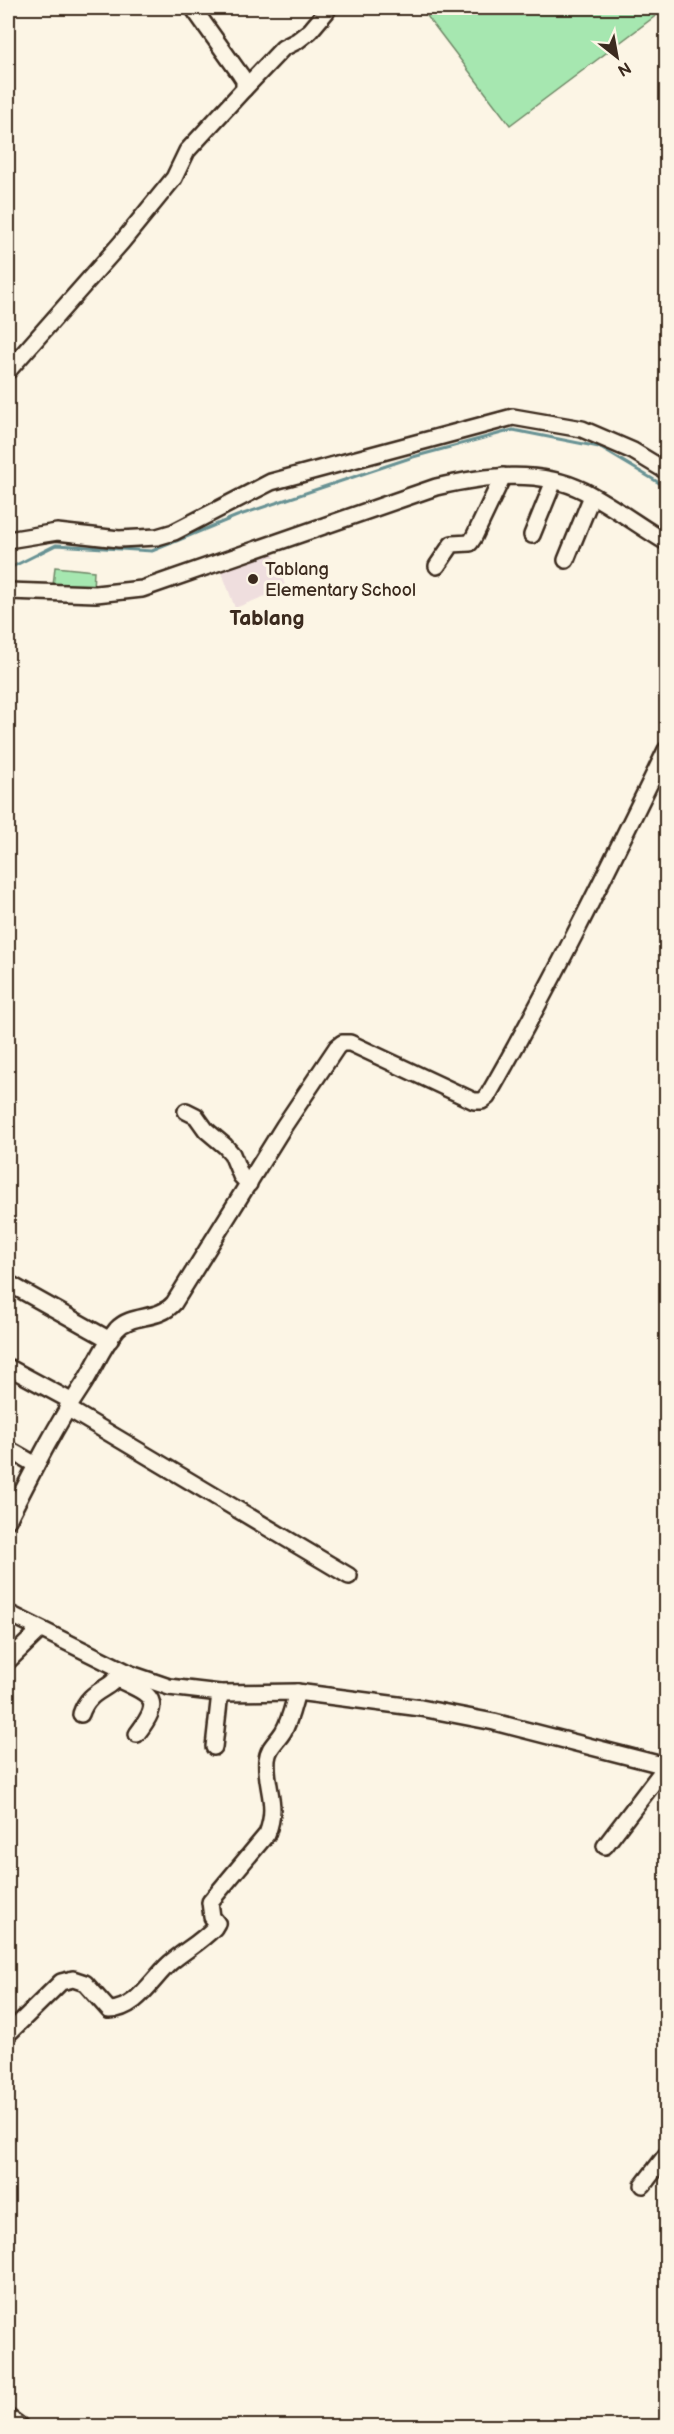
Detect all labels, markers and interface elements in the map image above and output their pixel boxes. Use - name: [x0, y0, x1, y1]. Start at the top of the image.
- north arrow: [587, 27, 647, 87]
- text: N: [614, 57, 634, 80]
- place label: Tablang Elementary School: [265, 559, 416, 601]
- marker: Tablang Elementary School: [246, 572, 260, 586]
- district label: Tablang: [230, 606, 305, 631]

